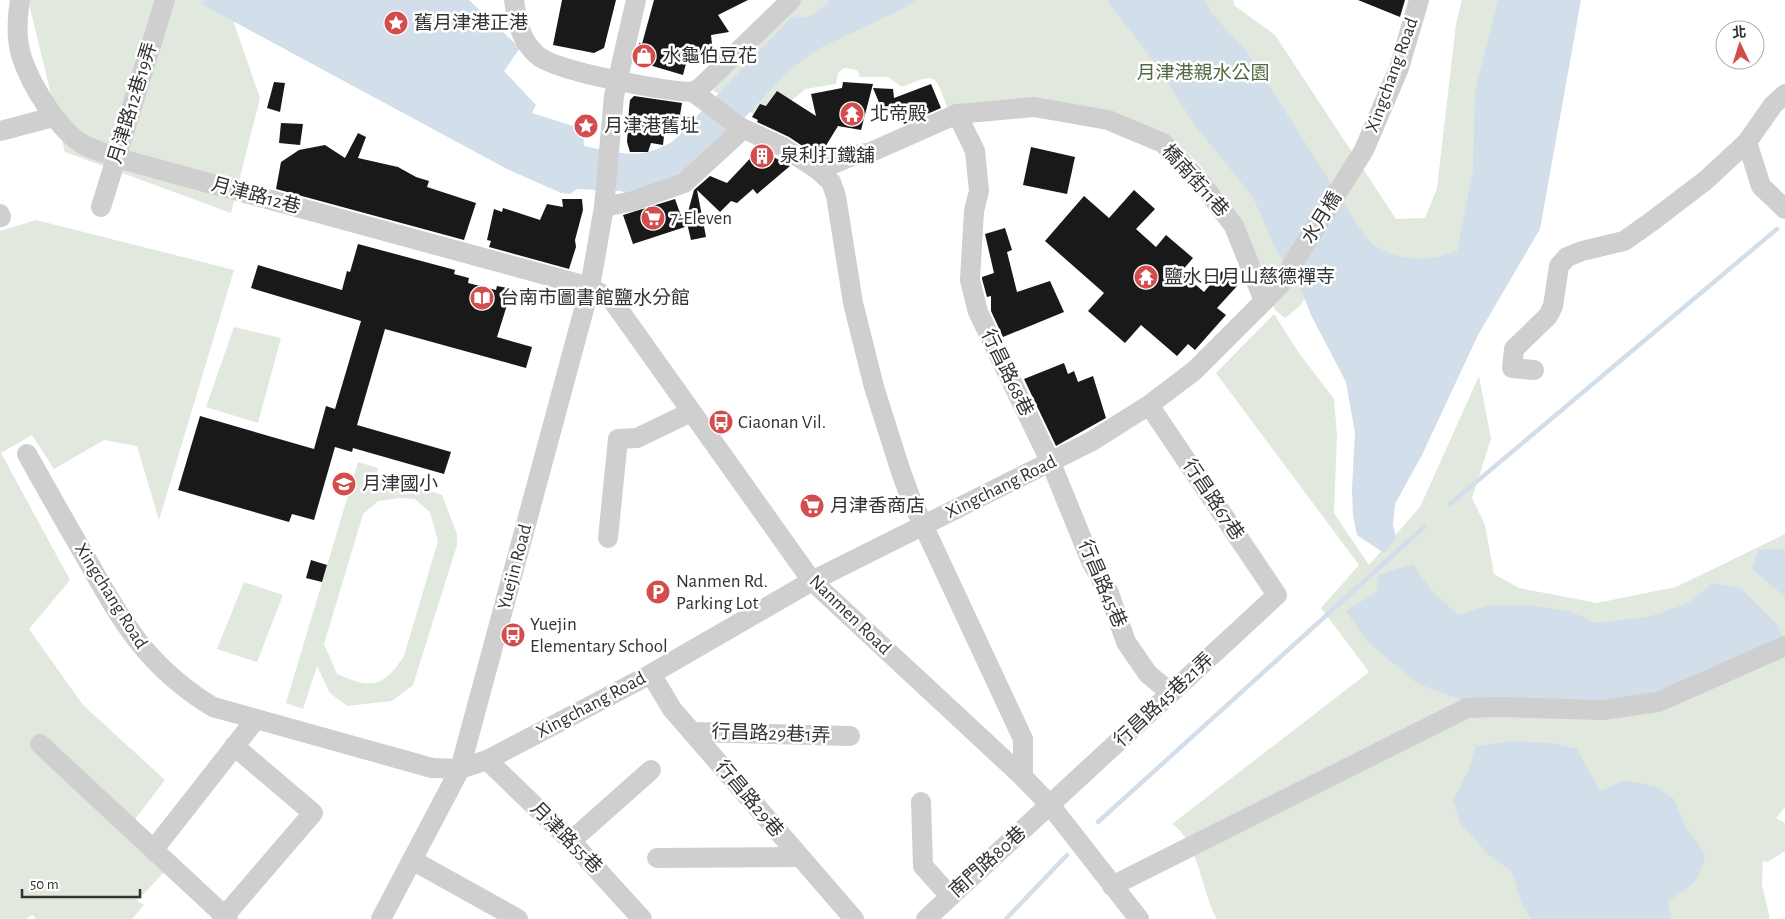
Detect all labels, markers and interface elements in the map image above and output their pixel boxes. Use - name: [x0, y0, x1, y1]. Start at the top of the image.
- place icon: 舊月津港正港: [383, 10, 409, 36]
- place label: 舊月津港正港: [414, 12, 528, 33]
- street label: Xingchang Road: [1362, 15, 1422, 135]
- north arrow: [1715, 20, 1765, 70]
- text: 北: [1732, 25, 1747, 41]
- street label: 月津路12巷19弄: [104, 40, 160, 166]
- shop icon: 水龜伯豆花: [631, 43, 657, 69]
- place label: 水龜伯豆花: [662, 46, 757, 66]
- park label: 月津港親水公園: [1136, 62, 1270, 83]
- temple icon: 北帝殿: [839, 101, 865, 127]
- place label: 北帝殿: [870, 103, 927, 124]
- place icon: 月津港舊址: [573, 113, 599, 139]
- place label: 月津港舊址: [604, 115, 699, 136]
- street label: 橋南街11巷: [1158, 140, 1233, 220]
- building icon: 泉利打鐵舖: [749, 143, 775, 169]
- place label: 泉利打鐵舖: [780, 145, 875, 166]
- street label: 月津路12巷: [210, 173, 303, 217]
- street label: 水月橋: [1298, 188, 1345, 247]
- supermarket icon: 7-Eleven: [640, 205, 666, 231]
- place label: 7-Eleven: [670, 209, 732, 228]
- temple icon: 鹽水日月山慈德禪寺: [1133, 264, 1159, 290]
- place label: 鹽水日月山慈德禪寺: [1164, 266, 1335, 287]
- library icon: 台南市圖書館鹽水分館: [469, 285, 495, 311]
- place label: 台南市圖書館鹽水分館: [500, 287, 690, 308]
- street label: 行昌路68巷: [978, 326, 1038, 419]
- bus stop icon: Ciaonan Vil.: [708, 409, 734, 435]
- place label: Ciaonan Vil.: [738, 413, 826, 432]
- street label: Xingchang Road: [943, 452, 1060, 522]
- street label: 行昌路67巷: [1179, 455, 1248, 544]
- school or university icon: 月津國小: [331, 471, 357, 497]
- place label: 月津國小: [362, 473, 438, 494]
- supermarket icon: 月津香商店: [799, 493, 825, 519]
- place label: 月津香商店: [830, 495, 925, 516]
- street label: Yuejin Road: [494, 522, 536, 612]
- street label: 行昌路45巷: [1075, 537, 1131, 631]
- street label: Xingchang Road: [71, 540, 151, 652]
- place label: Nanmen Rd. Parking Lot: [676, 572, 768, 613]
- street label: Nanmen Road: [805, 572, 895, 659]
- parking icon: Nanmen Rd. Parking Lot: [645, 579, 671, 605]
- place label: Yuejin Elementary School: [530, 615, 668, 656]
- bus stop icon: Yuejin Elementary School: [500, 622, 526, 648]
- street label: 行昌路45巷21弄: [1110, 648, 1217, 750]
- street label: Xingchang Road: [533, 668, 649, 742]
- street label: 行昌路29巷1弄: [711, 720, 831, 746]
- street label: 行昌路29巷: [712, 756, 788, 841]
- street label: 月津路55巷: [527, 797, 607, 877]
- street label: 南門路80巷: [945, 822, 1030, 901]
- scale bar: [22, 866, 140, 898]
- text: 50 m: [30, 877, 59, 892]

